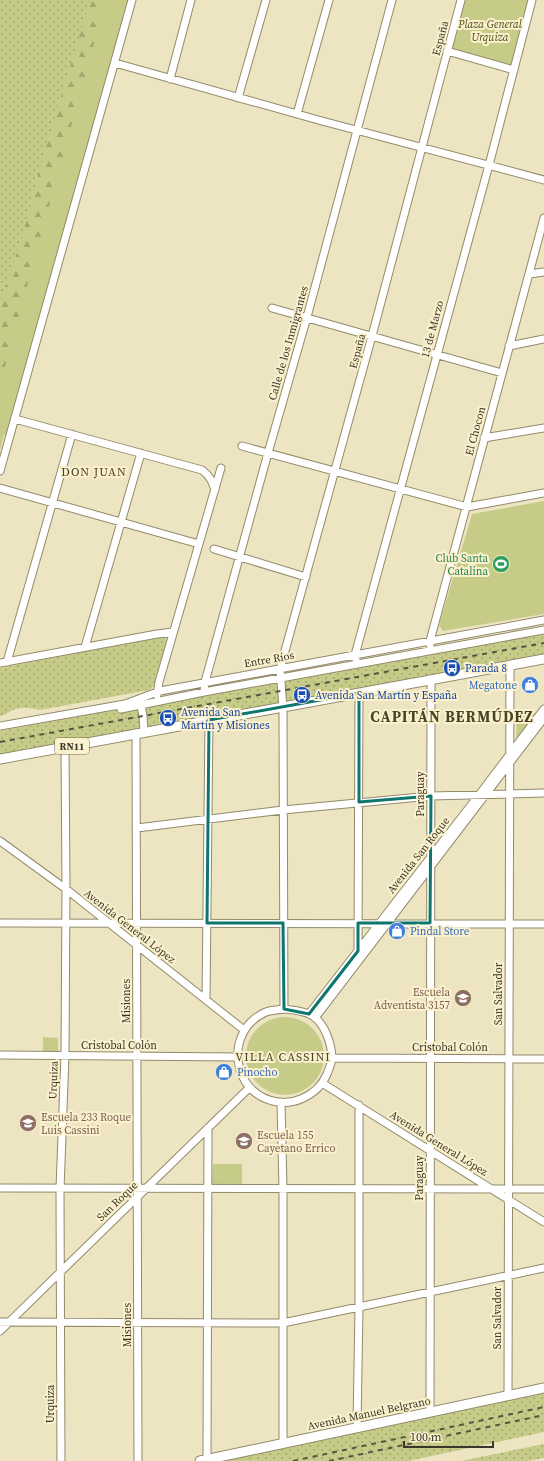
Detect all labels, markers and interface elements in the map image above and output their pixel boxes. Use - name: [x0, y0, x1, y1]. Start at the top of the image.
- park label: Plaza General Urquiza: [457, 17, 523, 45]
- street label: España: [429, 19, 452, 57]
- street label: Calle de los Inmigrantes: [265, 284, 312, 402]
- street label: 13 de Marzo: [418, 299, 447, 360]
- street label: España: [346, 332, 369, 370]
- street label: El Chocon: [462, 405, 489, 457]
- district label: DON JUAN: [61, 464, 127, 480]
- place label: Club Santa Catalina: [436, 551, 488, 579]
- sports icon: Club Santa Catalina: [491, 554, 511, 574]
- street label: Entre Ríos: [243, 648, 296, 671]
- bus stop icon: Parada 8: [442, 658, 462, 678]
- place label: Parada 8: [465, 661, 507, 676]
- shop icon: Megatone: [520, 675, 540, 695]
- place label: Megatone: [469, 678, 517, 693]
- bus stop icon: Avenida San Martín y España: [292, 685, 312, 705]
- place label: Avenida San Martín y España: [315, 688, 458, 703]
- place label: Avenida San Martín y Misiones: [181, 705, 270, 733]
- district label: CAPITÁN BERMÚDEZ: [370, 706, 534, 727]
- bus stop icon: Avenida San Martín y Misiones: [158, 708, 178, 728]
- road number: RN11: [55, 738, 89, 754]
- street label: Paraguay: [413, 771, 428, 817]
- street label: Avenida San Roque: [384, 814, 453, 897]
- street label: Avenida General López: [81, 886, 179, 967]
- shop icon: Pindal Store: [387, 921, 407, 941]
- place label: Pindal Store: [410, 924, 470, 939]
- street label: San Salvador: [491, 962, 506, 1025]
- street label: Misiones: [119, 979, 134, 1023]
- place label: Escuela Adventista 3157: [374, 985, 450, 1013]
- school or university icon: Escuela Adventista 3157: [453, 988, 473, 1008]
- street label: Cristobal Colón: [81, 1038, 157, 1053]
- street label: Cristobal Colón: [412, 1040, 488, 1055]
- district label: VILLA CASSINI: [235, 1049, 331, 1065]
- street label: Urquiza: [45, 1060, 62, 1100]
- shop icon: Pinocho: [214, 1062, 234, 1082]
- place label: Pinocho: [237, 1065, 277, 1080]
- street label: Avenida General López: [387, 1107, 491, 1180]
- place label: Escuela 233 Roque Luis Cassini: [41, 1110, 131, 1138]
- school or university icon: Escuela 233 Roque Luis Cassini: [18, 1113, 38, 1133]
- place label: Escuela 155 Cayetano Errico: [257, 1128, 335, 1156]
- school or university icon: Escuela 155 Cayetano Errico: [234, 1131, 254, 1151]
- street label: Paraguay: [412, 1155, 427, 1201]
- street label: San Roque: [94, 1178, 141, 1225]
- street label: San Salvador: [490, 1286, 505, 1349]
- street label: Misiones: [120, 1303, 135, 1347]
- street label: Urquiza: [43, 1384, 58, 1423]
- street label: Avenida Manuel Belgrano: [306, 1393, 432, 1434]
- scale bar: [404, 1423, 493, 1449]
- text: 100 m: [410, 1429, 442, 1445]

